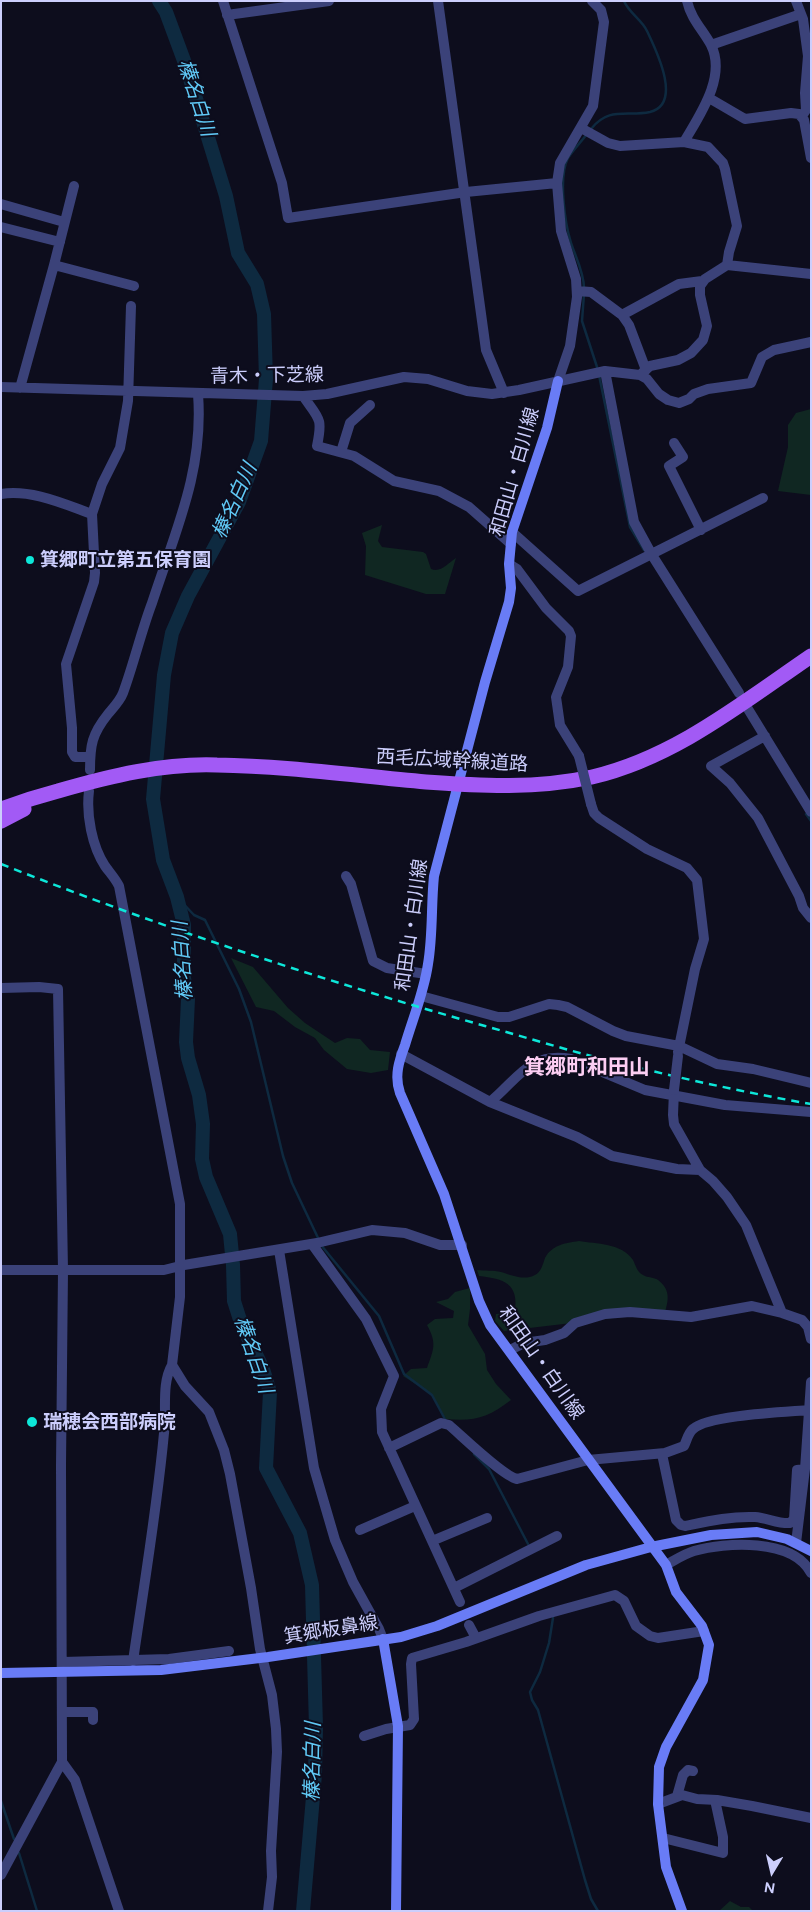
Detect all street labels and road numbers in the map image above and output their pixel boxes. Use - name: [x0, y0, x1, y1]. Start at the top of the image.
- street label: 青木・下芝線: [210, 364, 324, 388]
- street label: 和田山・白川線: [486, 405, 544, 539]
- street label: 西毛広域幹線道路: [376, 746, 528, 776]
- street label: 和田山・白川線: [391, 858, 433, 992]
- street label: 和田山・白川線: [494, 1302, 588, 1424]
- street label: 箕郷板鼻線: [282, 1611, 380, 1649]

